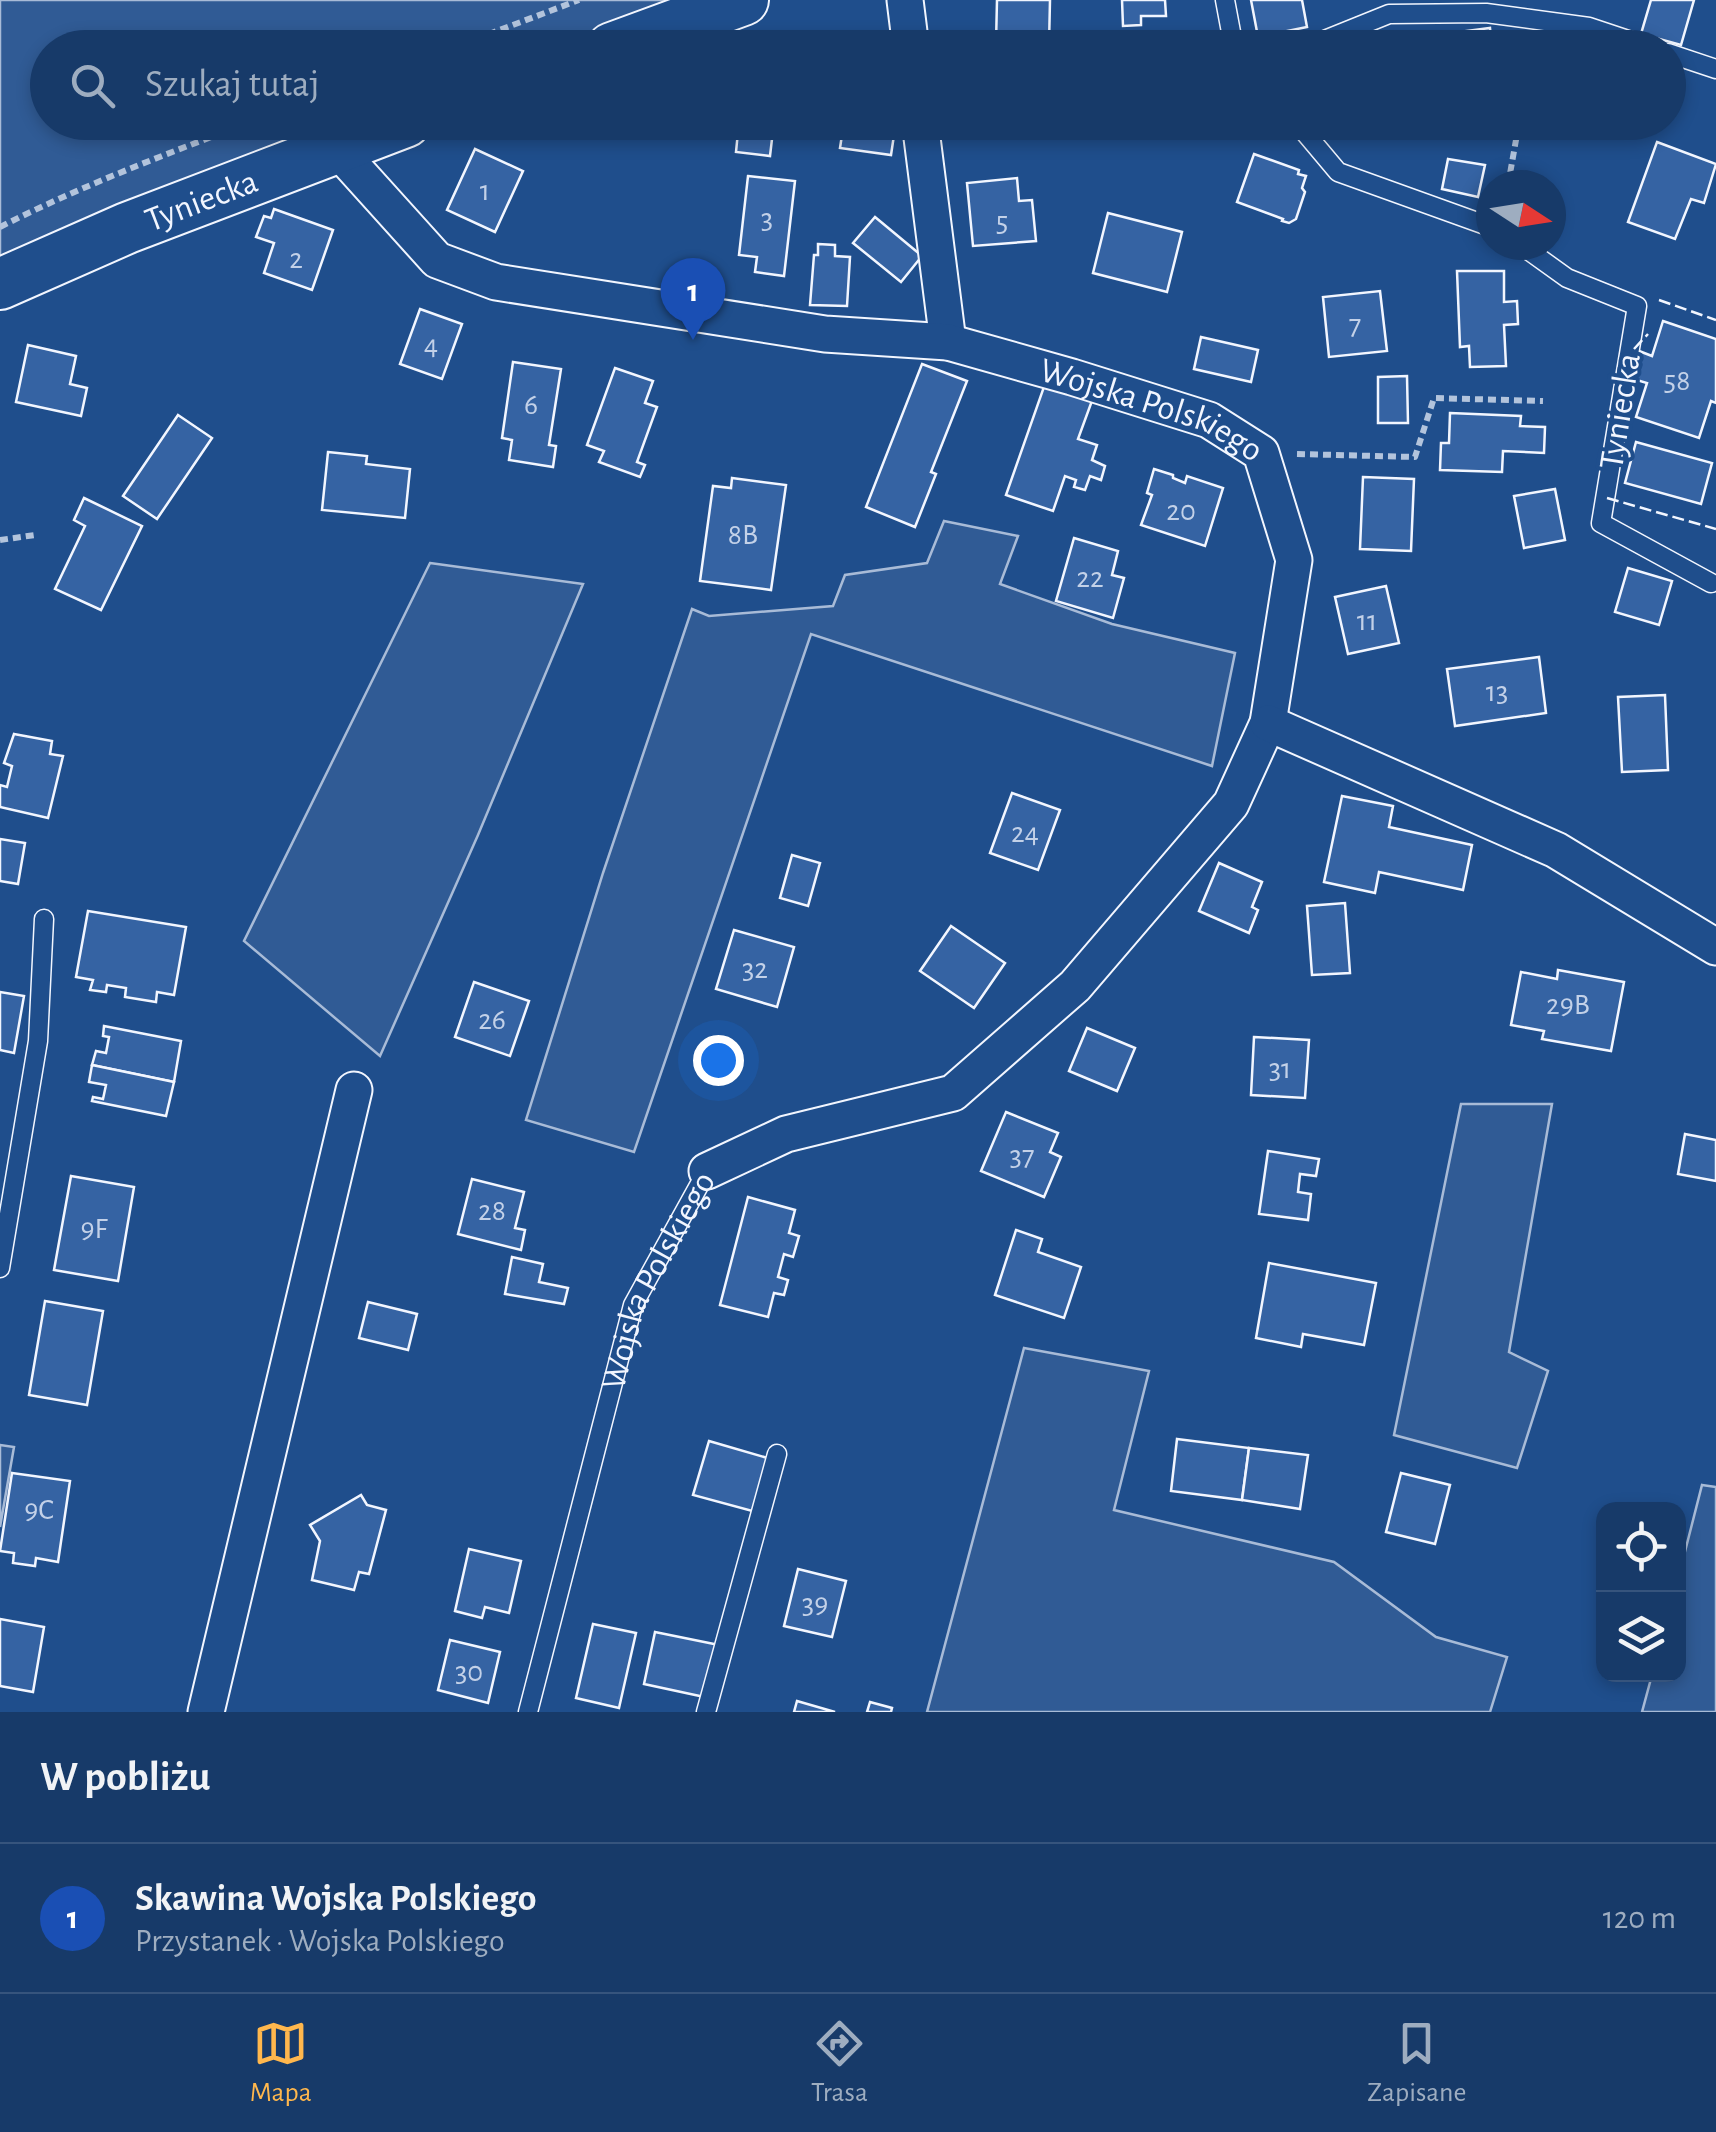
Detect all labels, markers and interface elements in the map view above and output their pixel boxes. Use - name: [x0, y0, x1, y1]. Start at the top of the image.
- search box: [30, 30, 1686, 140]
- icon: search: [65, 58, 120, 113]
- text: Szukaj tutaj: [145, 66, 320, 104]
- street label: Tyniecka: [140, 164, 263, 238]
- north arrow: [1476, 170, 1566, 260]
- house number: 1: [480, 176, 490, 206]
- house number: 3: [761, 204, 773, 234]
- house number: 5: [996, 207, 1008, 237]
- house number: 2: [289, 244, 303, 274]
- pin: 1: [660, 258, 726, 340]
- house number: 7: [1349, 310, 1361, 340]
- house number: 4: [424, 330, 438, 360]
- street label: Tyniecka: [1594, 351, 1647, 472]
- street label: Wojska Polskiego: [1036, 353, 1269, 469]
- house number: 58: [1664, 366, 1690, 396]
- house number: 6: [524, 390, 538, 420]
- house number: 20: [1166, 496, 1196, 526]
- house number: 8B: [728, 520, 758, 550]
- house number: 22: [1076, 563, 1104, 593]
- house number: 11: [1357, 606, 1377, 636]
- house number: 13: [1486, 677, 1508, 707]
- house number: 24: [1011, 818, 1039, 848]
- house number: 32: [742, 954, 768, 984]
- house number: 29B: [1546, 990, 1590, 1020]
- house number: 26: [478, 1005, 506, 1035]
- your location: [693, 1035, 744, 1086]
- house number: 31: [1269, 1054, 1291, 1084]
- house number: 37: [1010, 1141, 1034, 1171]
- street label: Wojska Polskiego: [596, 1166, 722, 1394]
- house number: 28: [478, 1196, 506, 1226]
- house number: 9F: [80, 1214, 109, 1244]
- house number: 9C: [24, 1495, 54, 1525]
- map controls: [1596, 1502, 1686, 1682]
- button: locate: [1596, 1502, 1686, 1592]
- house number: 39: [802, 1589, 828, 1619]
- button: layers: [1596, 1592, 1686, 1682]
- house number: 30: [455, 1657, 483, 1687]
- text: W pobliżu: [40, 1756, 210, 1798]
- text: Skawina Wojska Polskiego: [135, 1880, 537, 1918]
- text: 1: [67, 1902, 78, 1934]
- text: 120 m: [1603, 1902, 1676, 1934]
- text: Przystanek · Wojska Polskiego: [135, 1925, 505, 1957]
- tab: Mapa: [250, 2016, 312, 2110]
- tab: Trasa: [811, 2016, 868, 2110]
- tab: Zapisane: [1367, 2016, 1466, 2110]

